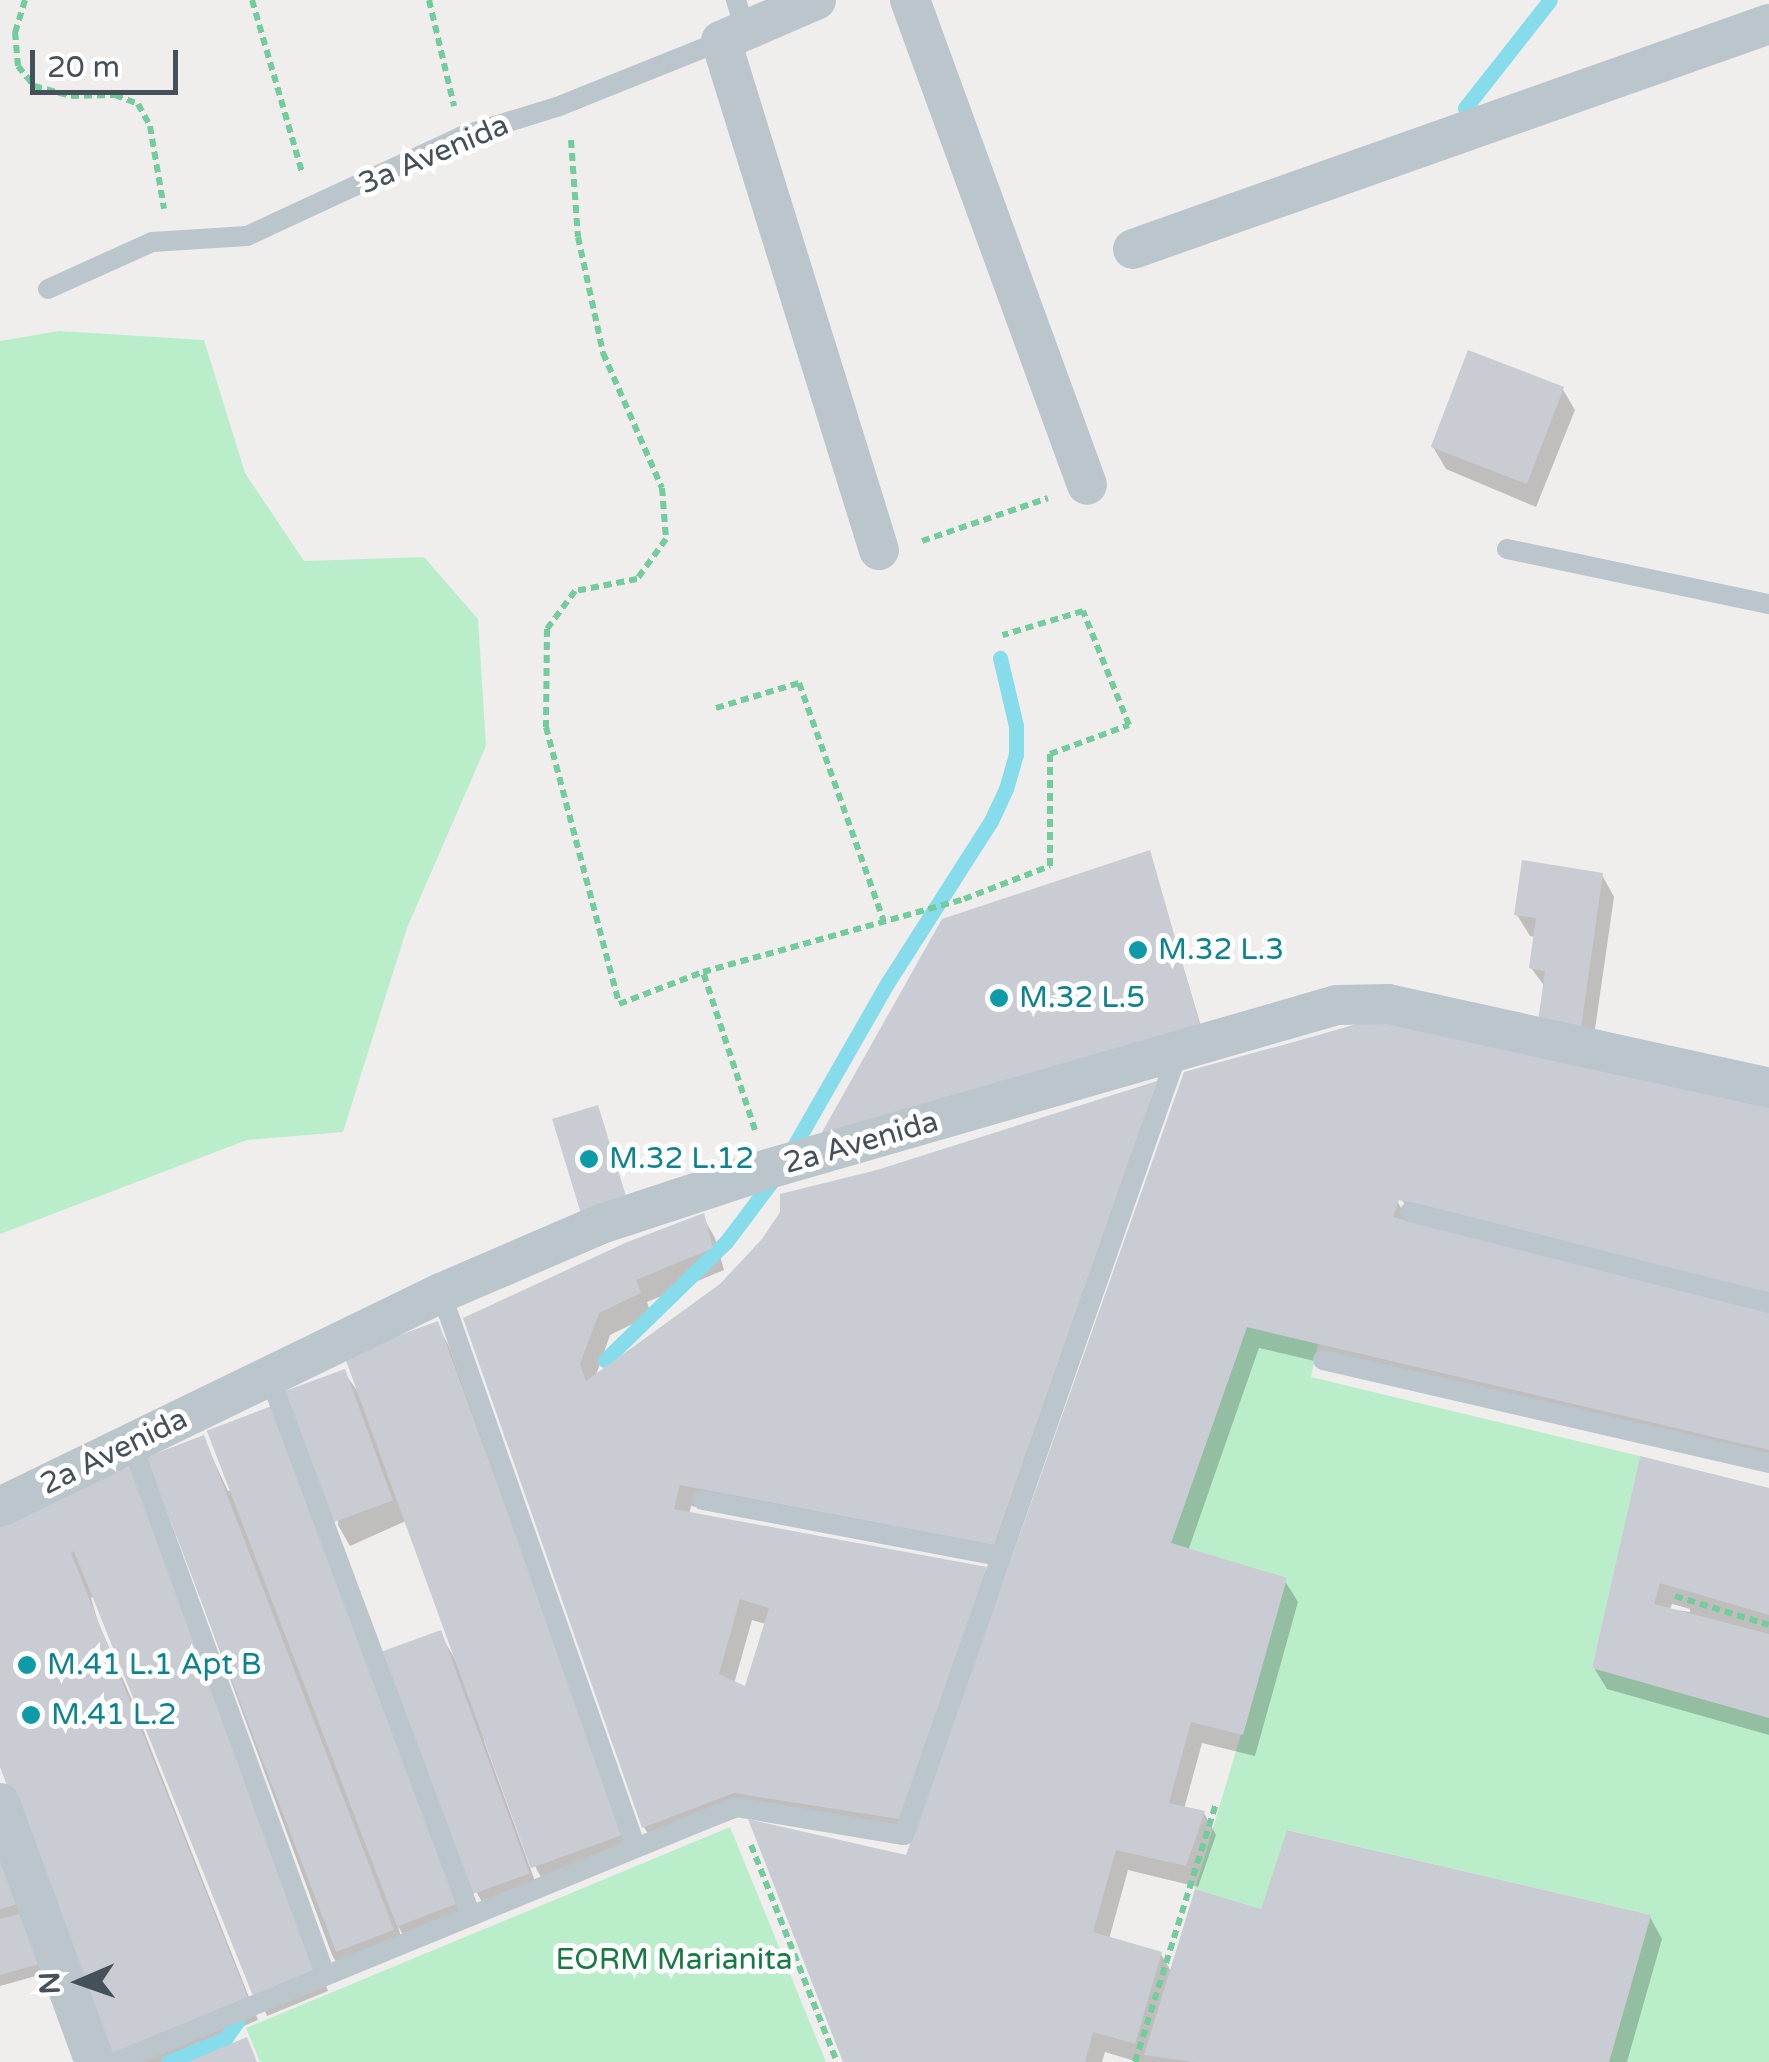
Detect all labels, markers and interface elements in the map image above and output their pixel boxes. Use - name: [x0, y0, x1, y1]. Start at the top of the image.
- scale bar: [35, 30, 182, 92]
- text: 20 m: [47, 49, 120, 86]
- street label: 3a Avenida: [354, 107, 514, 203]
- place label: M.32 L.3: [1158, 932, 1284, 968]
- marker: M.32 L.3: [1127, 939, 1149, 961]
- place label: M.32 L.5: [1019, 980, 1145, 1016]
- marker: M.32 L.5: [988, 987, 1010, 1009]
- street label: 2a Avenida: [780, 1104, 942, 1182]
- place label: M.32 L.12: [609, 1141, 754, 1177]
- marker: M.32 L.12: [578, 1148, 600, 1170]
- street label: 2a Avenida: [35, 1401, 193, 1503]
- place label: M.41 L.1 Apt B: [47, 1647, 261, 1683]
- marker: M.41 L.1 Apt B: [16, 1654, 38, 1676]
- place label: M.41 L.2: [51, 1697, 177, 1733]
- marker: M.41 L.2: [20, 1704, 42, 1726]
- north arrow: [30, 1932, 130, 2032]
- park label: EORM Marianita: [555, 1942, 793, 1978]
- text: N: [33, 1971, 67, 1995]

